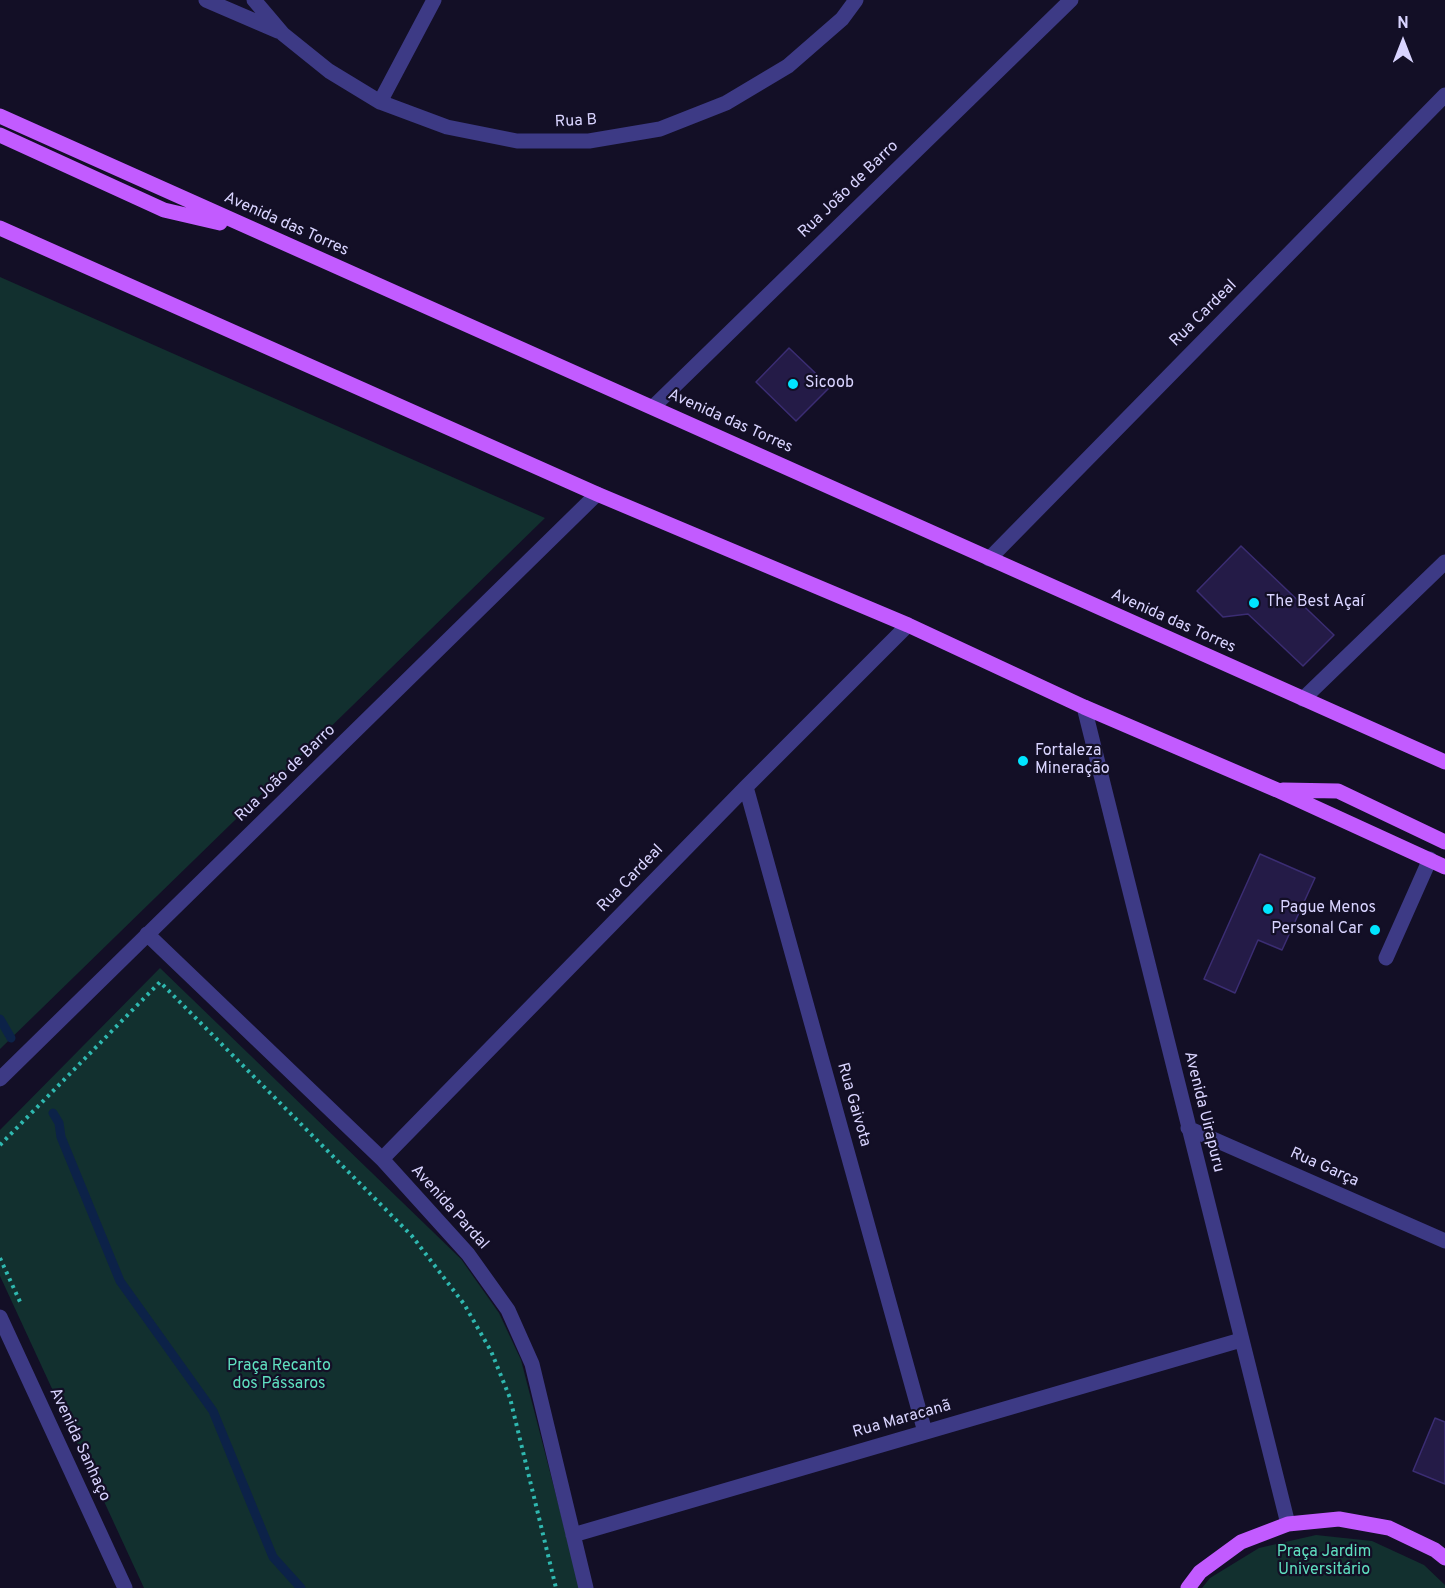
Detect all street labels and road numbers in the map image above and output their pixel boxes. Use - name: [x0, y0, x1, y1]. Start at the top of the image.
- street label: Rua B: [554, 111, 598, 133]
- street label: Rua João de Barro: [795, 137, 903, 243]
- street label: Avenida das Torres: [221, 189, 351, 261]
- street label: Rua Cardeal: [1167, 277, 1241, 351]
- street label: Avenida das Torres: [665, 386, 795, 458]
- street label: Avenida das Torres: [1108, 586, 1238, 658]
- street label: Rua João de Barro: [232, 721, 340, 827]
- street label: Rua Cardeal: [594, 841, 668, 917]
- street label: Avenida Uirapuru: [1179, 1050, 1227, 1174]
- street label: Rua Gaivota: [832, 1061, 874, 1149]
- street label: Rua Garça: [1287, 1144, 1361, 1192]
- street label: Avenida Pardal: [406, 1162, 492, 1254]
- street label: Avenida Sanhaço: [44, 1385, 114, 1505]
- street label: Rua Maracanã: [851, 1397, 953, 1443]

